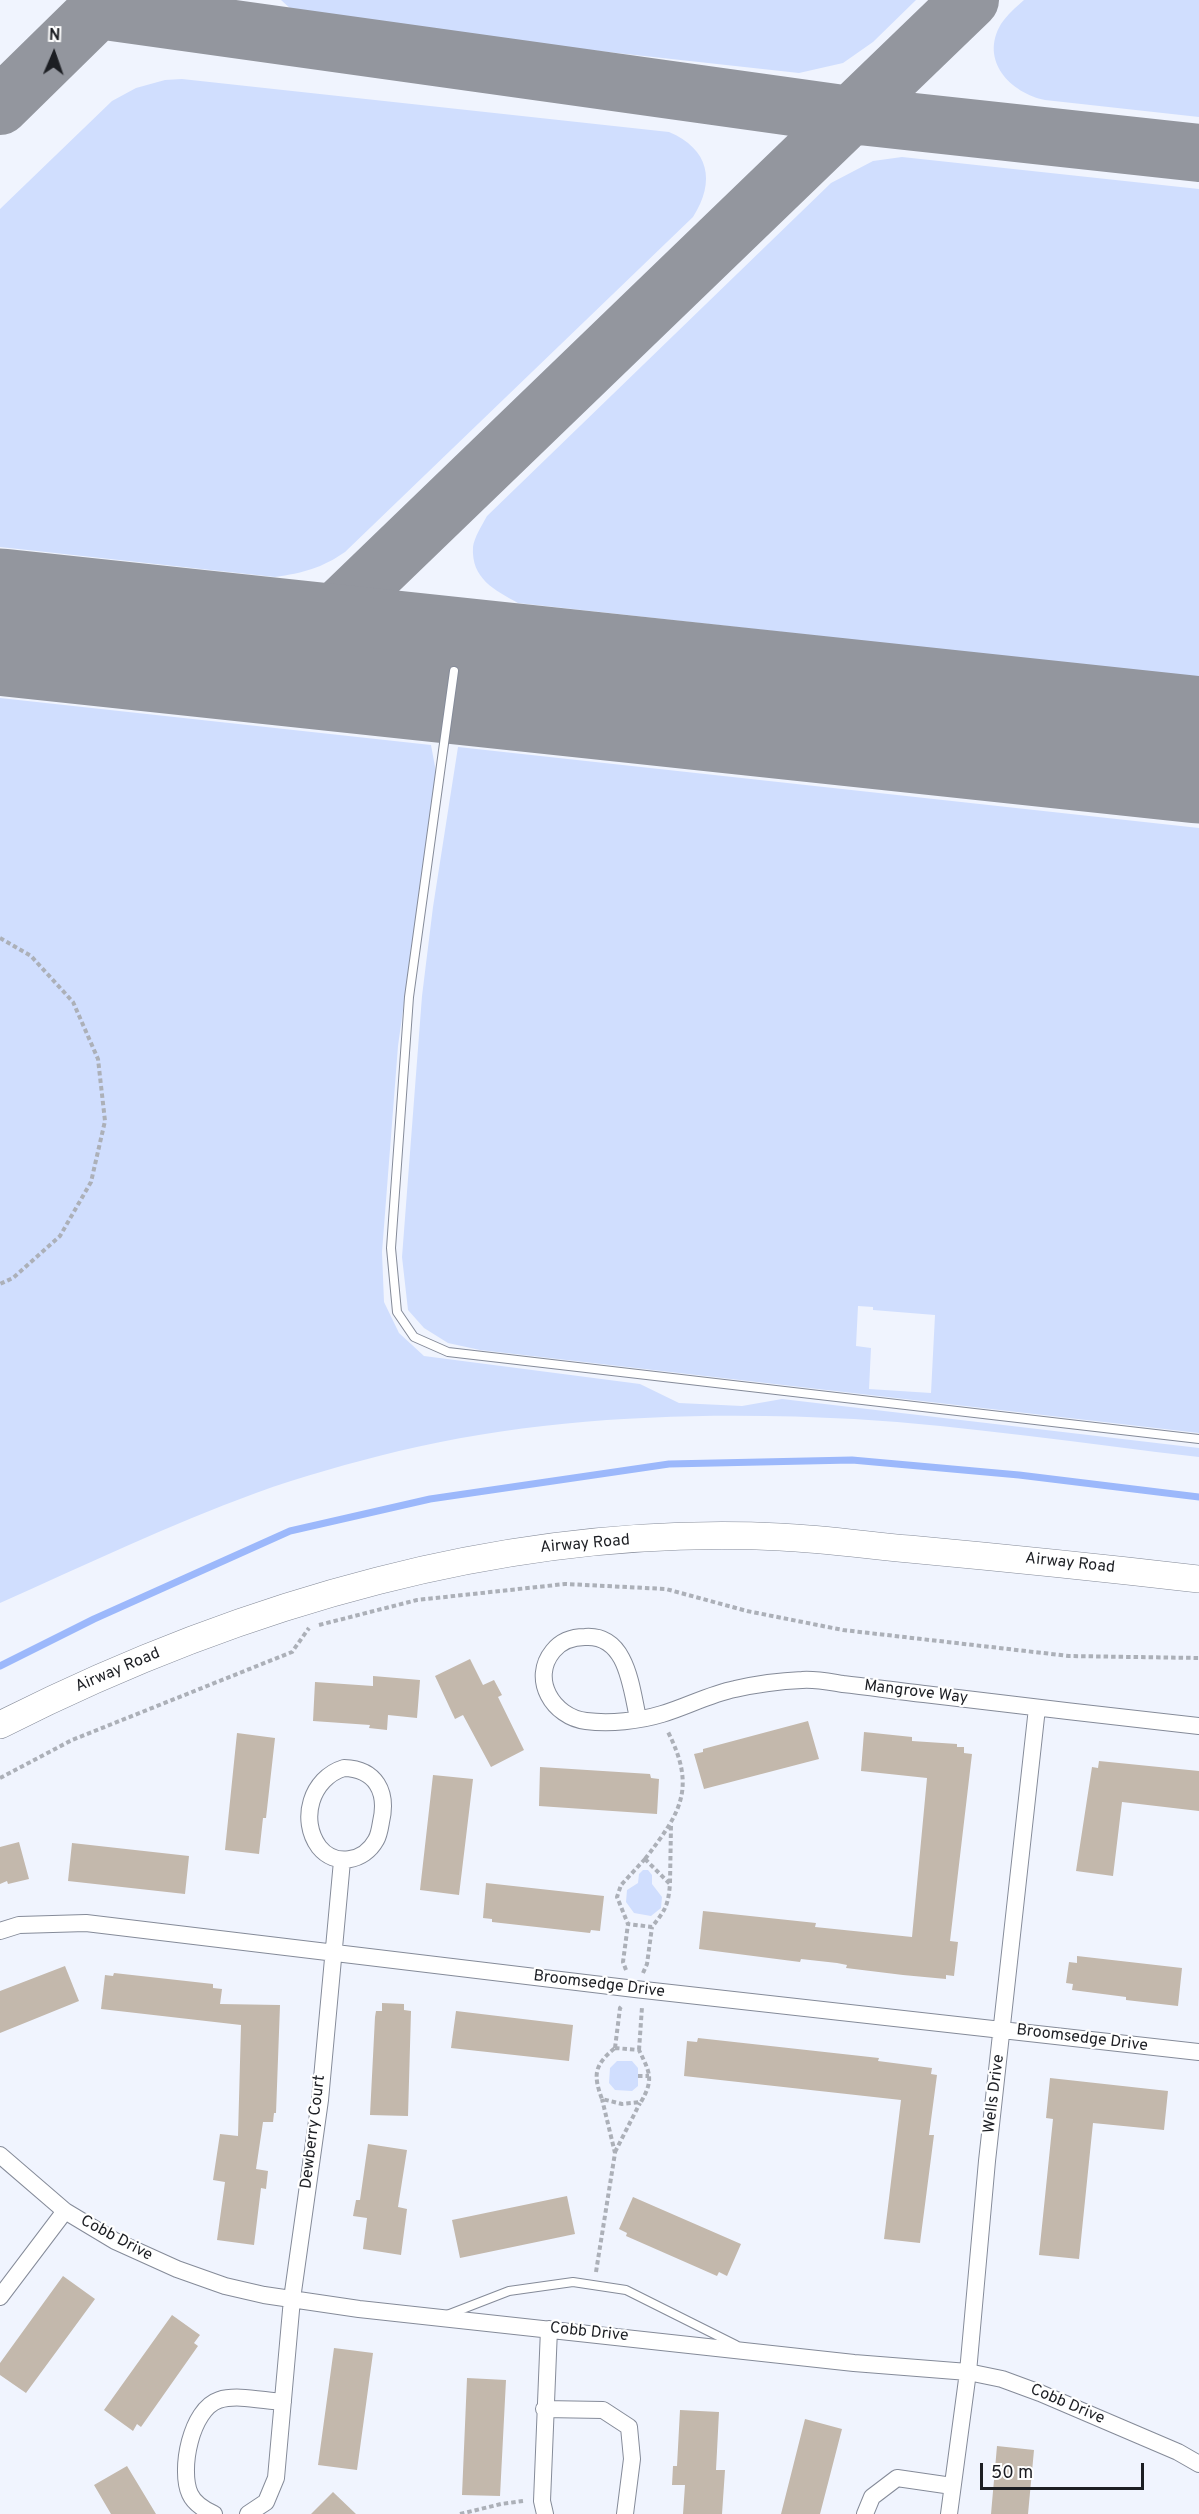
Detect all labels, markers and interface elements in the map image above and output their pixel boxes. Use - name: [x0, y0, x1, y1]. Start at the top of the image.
- north arrow: [24, 24, 84, 84]
- text: N: [49, 26, 61, 46]
- street label: Airway Road: [539, 1532, 631, 1558]
- street label: Airway Road: [1024, 1550, 1116, 1578]
- street label: Airway Road: [73, 1645, 163, 1697]
- street label: Mangrove Way: [863, 1677, 969, 1709]
- street label: Broomsedge Drive: [532, 1967, 666, 2003]
- street label: Broomsedge Drive: [1015, 2021, 1149, 2057]
- street label: Wells Drive: [981, 2053, 1009, 2135]
- street label: Dewberry Court: [298, 2074, 330, 2190]
- street label: Cobb Drive: [77, 2212, 155, 2266]
- street label: Cobb Drive: [549, 2319, 629, 2347]
- street label: Cobb Drive: [1027, 2381, 1107, 2429]
- scale bar: [983, 2451, 1146, 2489]
- text: 50 m: [991, 2462, 1033, 2485]

